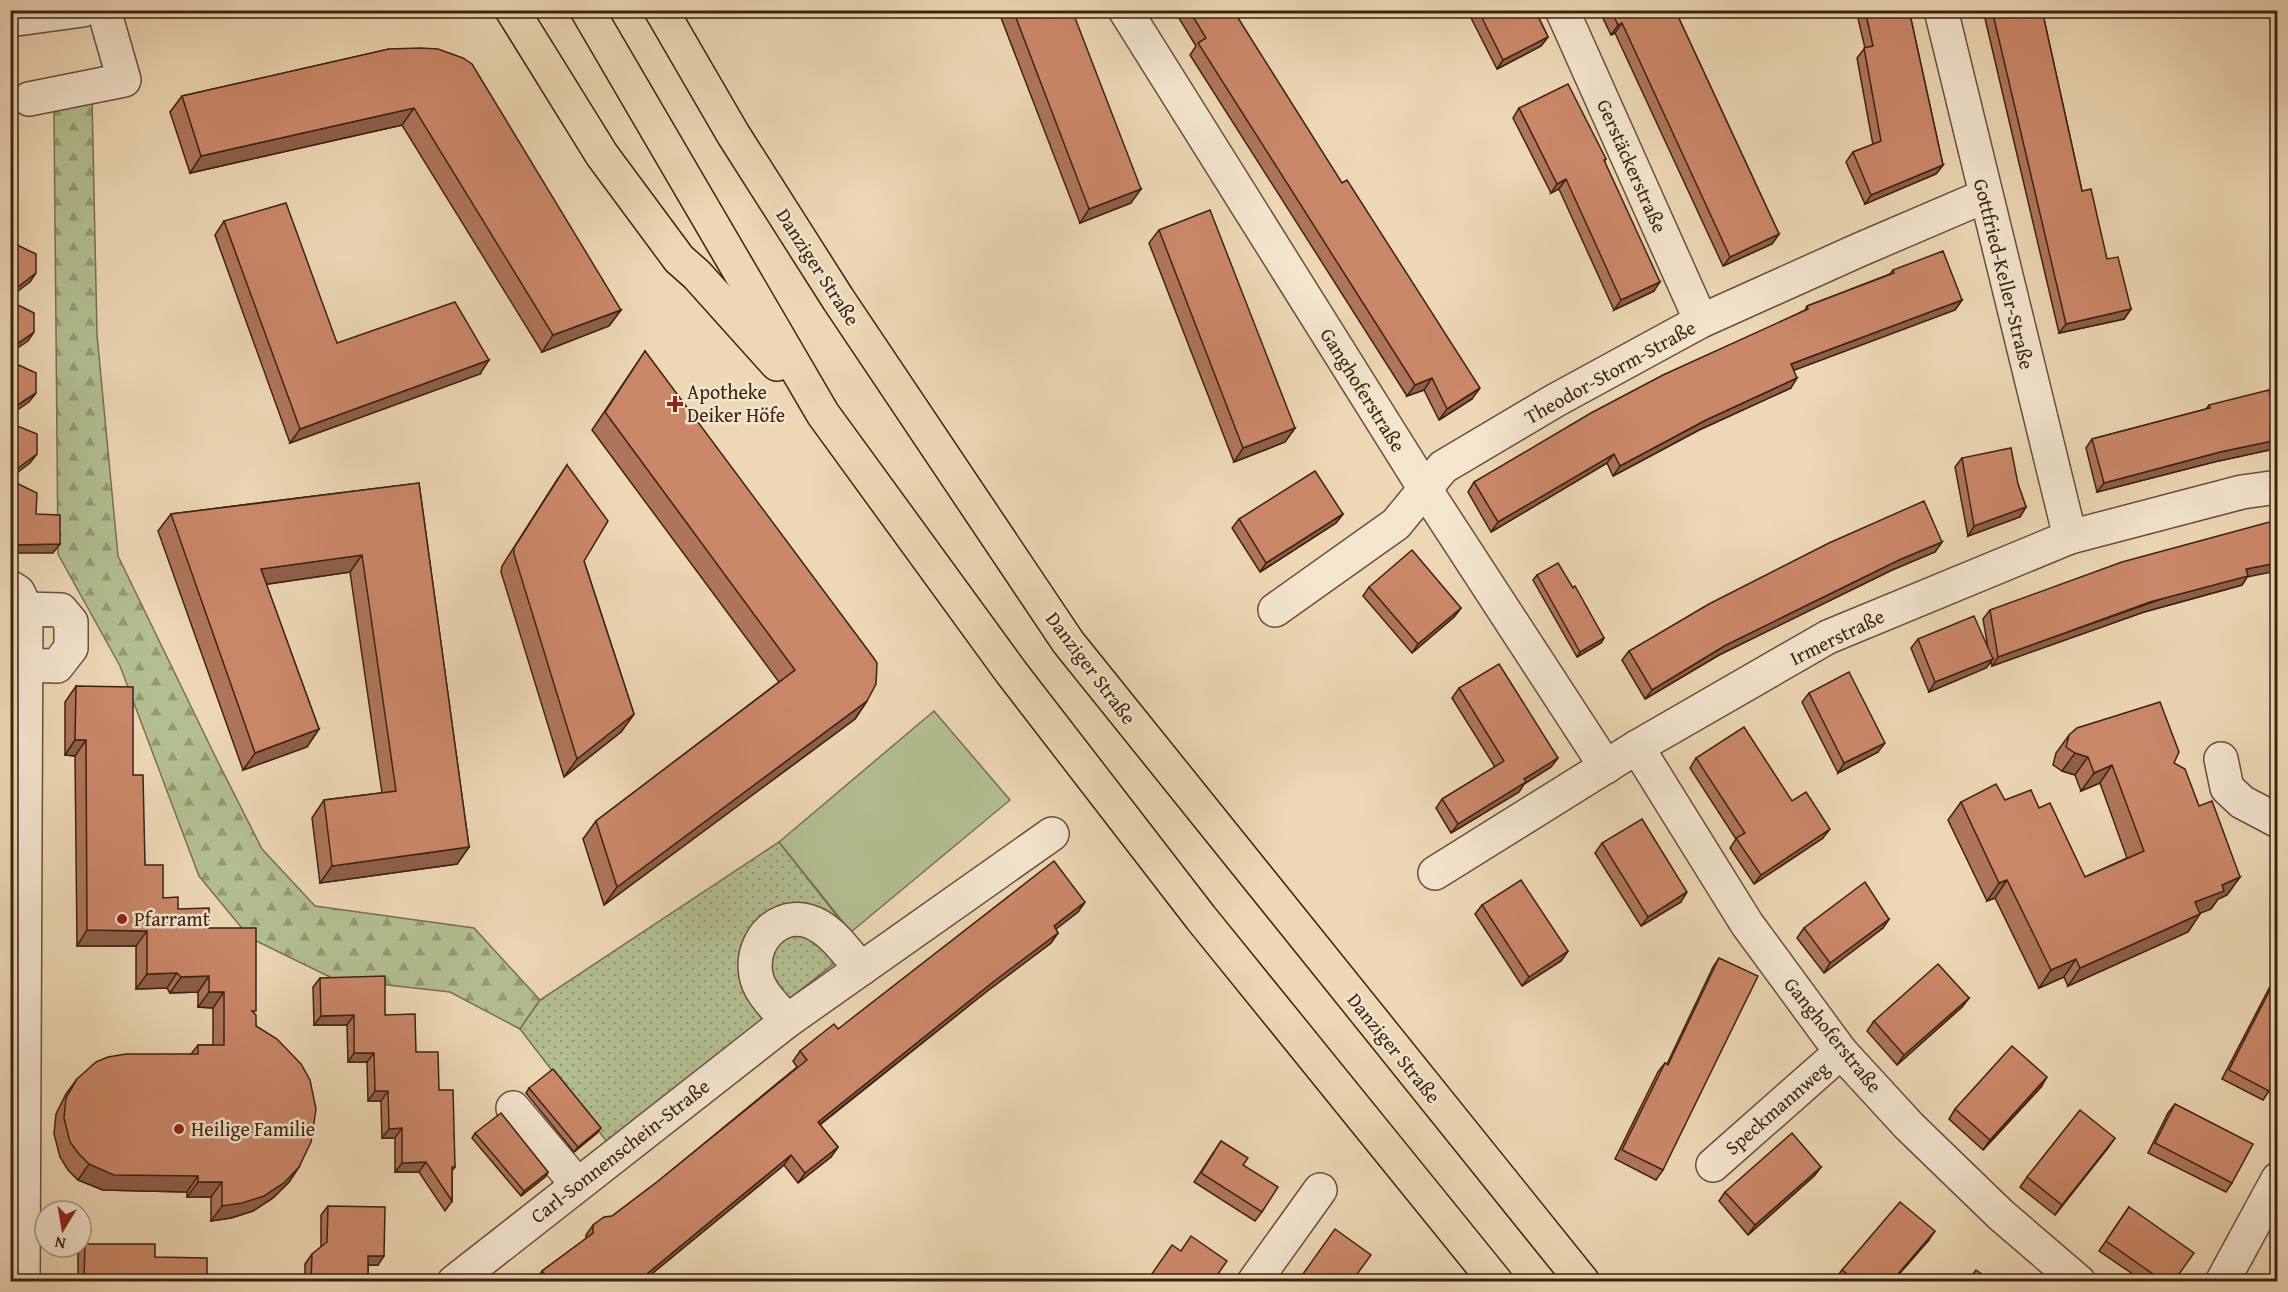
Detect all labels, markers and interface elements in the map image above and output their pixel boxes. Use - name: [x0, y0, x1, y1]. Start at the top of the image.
- street label: Gerstäckerstraße: [1590, 94, 1675, 237]
- street label: Gottfried-Keller-Straße: [1967, 175, 2042, 372]
- street label: Danziger Straße: [770, 202, 867, 331]
- street label: Theodor-Storm-Straße: [1519, 312, 1701, 431]
- street label: Ganghoferstraße: [1314, 322, 1413, 457]
- place label: Apotheke Deiker Höfe: [687, 377, 785, 429]
- marker: Apotheke Deiker Höfe: [668, 397, 682, 411]
- street label: Irmerstraße: [1785, 601, 1889, 672]
- street label: Danziger Straße: [1039, 605, 1143, 730]
- place label: Pfarramt: [134, 904, 210, 933]
- marker: Pfarramt: [115, 912, 129, 926]
- street label: Ganghoferstraße: [1778, 971, 1889, 1099]
- street label: Danziger Straße: [1341, 986, 1448, 1109]
- street label: Speckmannweg: [1718, 1054, 1835, 1161]
- street label: Carl-Sonnenschein-Straße: [524, 1071, 715, 1230]
- place label: Heilige Familie: [191, 1114, 315, 1143]
- marker: Heilige Familie: [172, 1122, 186, 1136]
- north arrow: [33, 1199, 93, 1259]
- text: N: [52, 1231, 68, 1257]

